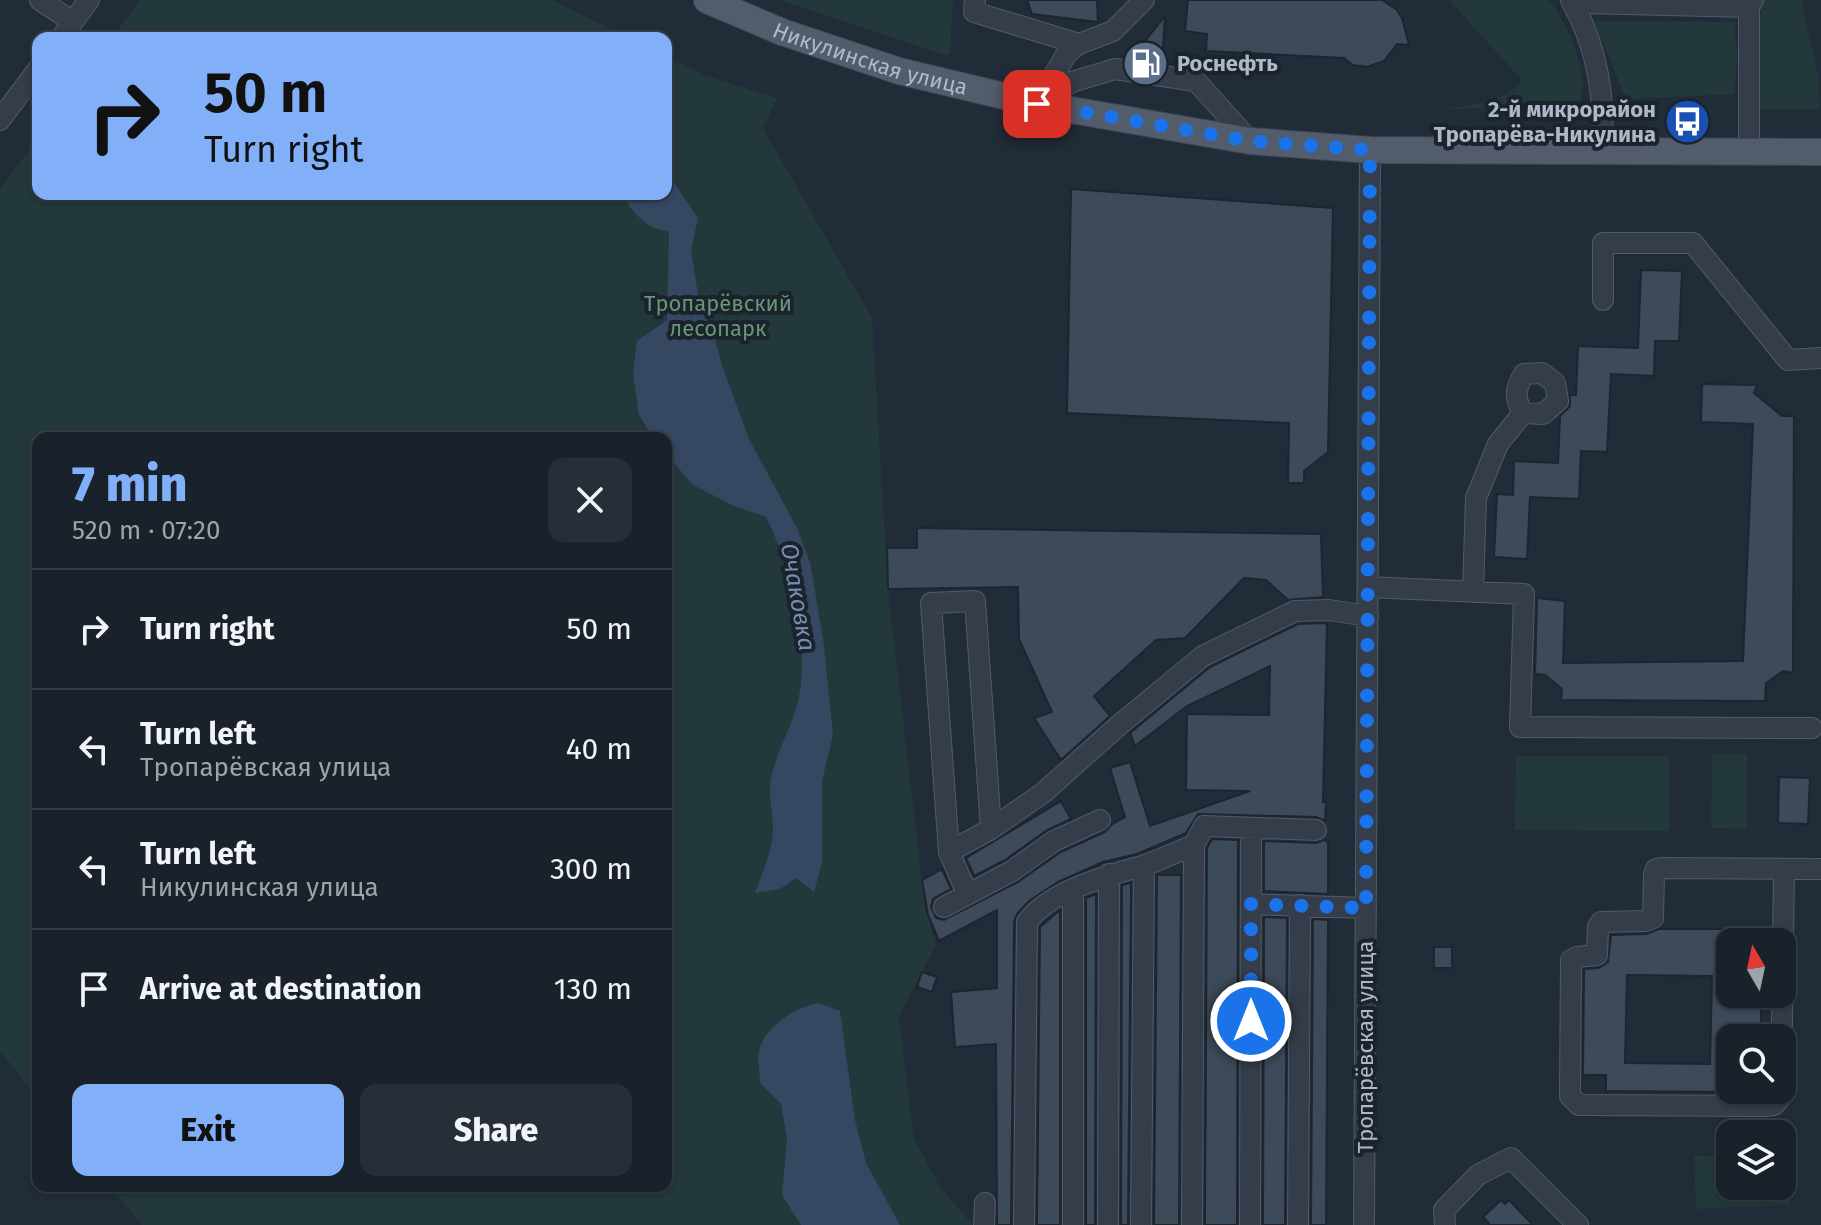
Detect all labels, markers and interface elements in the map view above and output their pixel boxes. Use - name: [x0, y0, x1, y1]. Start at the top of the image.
- street label: Никулинская улица: [769, 17, 970, 101]
- fuel station icon: Роснефть: [1122, 39, 1170, 87]
- place label: Роснефть: [1177, 50, 1278, 77]
- text: 50 m: [204, 60, 327, 127]
- icon: right: [72, 64, 176, 168]
- pin: [1003, 70, 1071, 138]
- icon: arrive: [1015, 82, 1059, 126]
- place label: 2-й микрорайон Тропарёва-Никулина: [1434, 96, 1656, 148]
- bus stop icon: 2-й микрорайон Тропарёва-Никулина: [1663, 98, 1711, 146]
- text: Turn right: [204, 128, 364, 172]
- park label: Тропарёвский лесопарк: [644, 290, 792, 342]
- text: 7 min: [72, 456, 187, 514]
- button: close: [548, 458, 632, 542]
- text: 520 m · 07:20: [72, 515, 220, 546]
- water label: Очаковка: [775, 541, 821, 653]
- icon: right: [72, 607, 116, 651]
- text: Turn right: [140, 611, 275, 647]
- text: 50 m: [567, 611, 632, 647]
- text: Turn left: [140, 716, 256, 752]
- icon: left: [72, 727, 116, 771]
- text: 40 m: [566, 731, 632, 767]
- text: Тропарёвская улица: [140, 752, 391, 783]
- text: Turn left: [140, 836, 256, 872]
- icon: left: [72, 847, 116, 891]
- text: 300 m: [550, 851, 632, 887]
- text: Никулинская улица: [140, 872, 379, 903]
- north arrow: [1716, 928, 1796, 1008]
- map controls: [1716, 928, 1796, 1200]
- street label: Тропарёвская улица: [1352, 941, 1379, 1153]
- icon: arrive: [72, 967, 116, 1011]
- text: Arrive at destination: [140, 971, 422, 1007]
- text: 130 m: [554, 971, 632, 1007]
- position arrow: [1209, 979, 1293, 1063]
- button: search: [1716, 1024, 1796, 1104]
- button: Exit: [72, 1084, 344, 1176]
- button: Share: [360, 1084, 632, 1176]
- button: layers: [1716, 1120, 1796, 1200]

